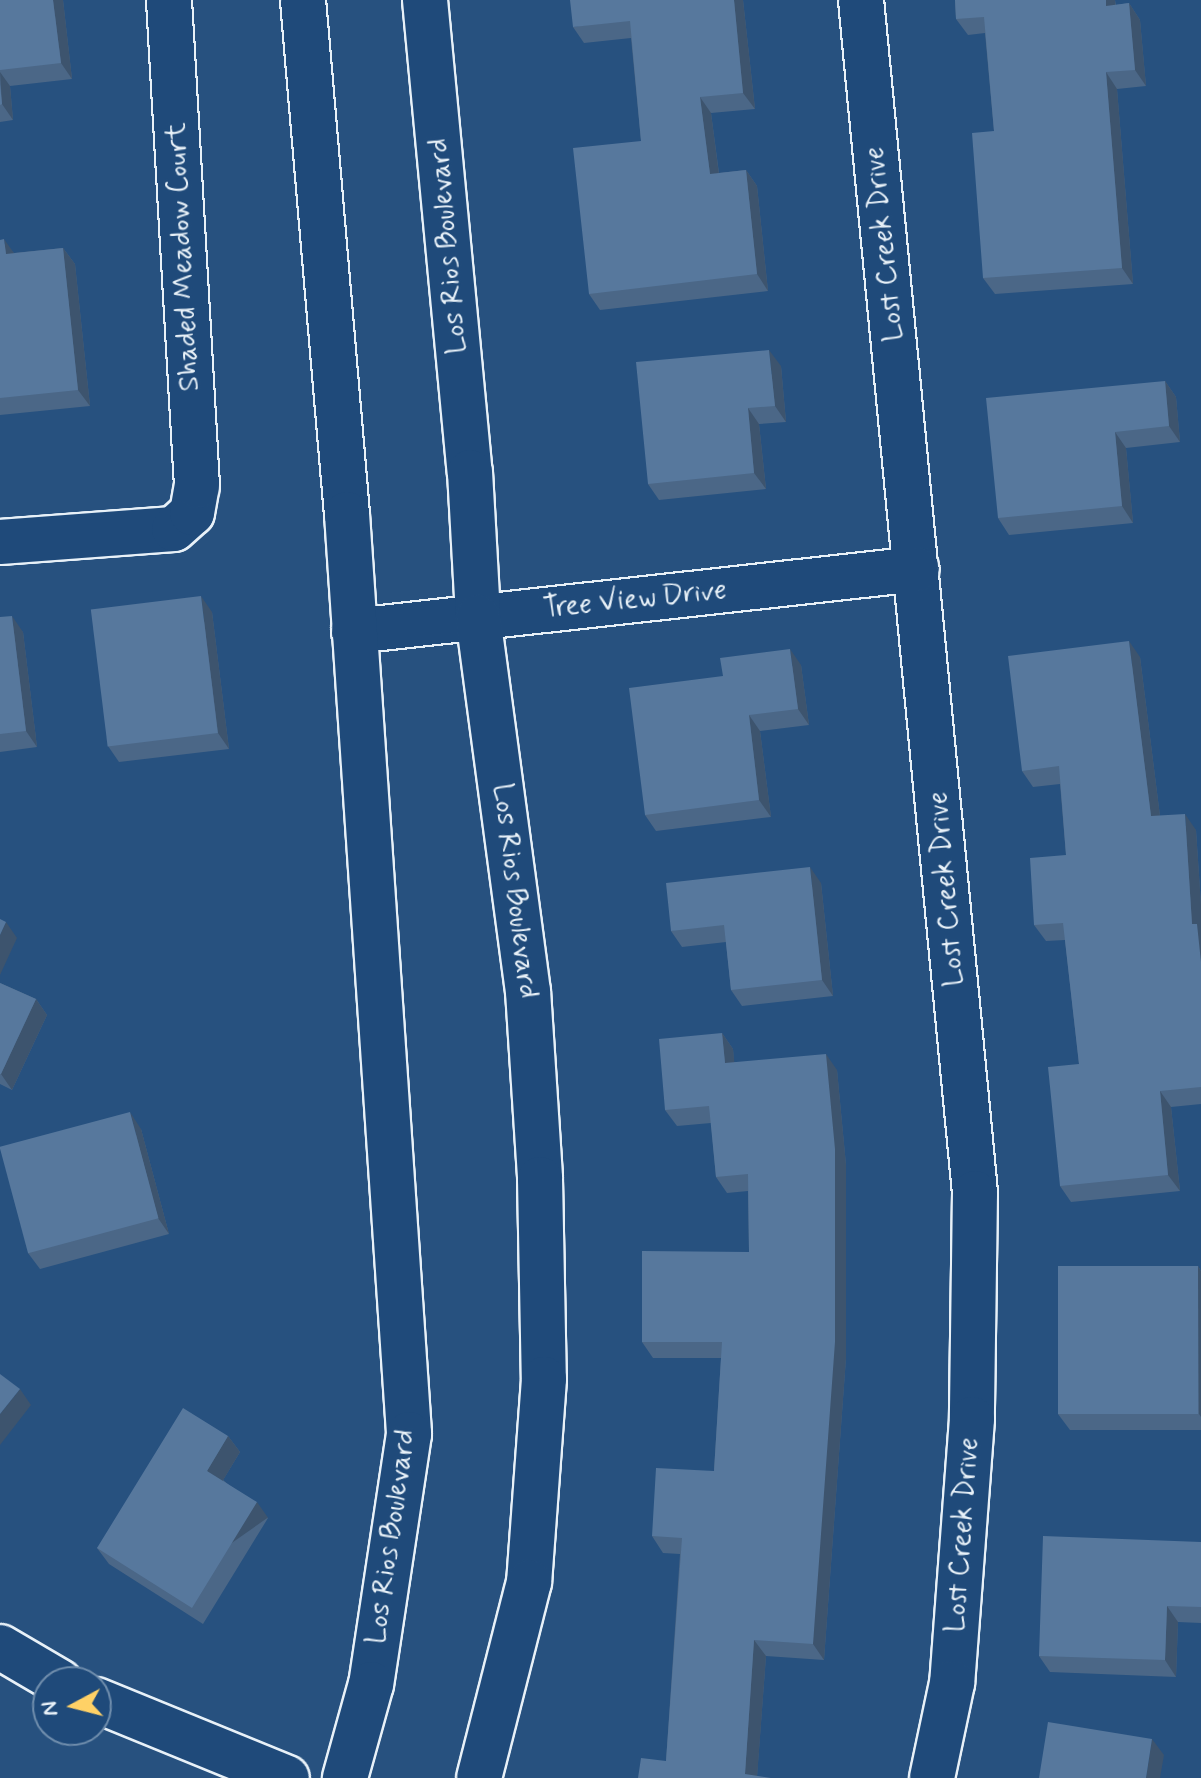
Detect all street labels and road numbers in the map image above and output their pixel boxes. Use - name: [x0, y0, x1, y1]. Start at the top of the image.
- street label: Shaded Meadow Court: [160, 123, 208, 391]
- street label: Los Rios Boulevard: [423, 138, 475, 354]
- street label: Lost Creek Drive: [858, 145, 912, 343]
- street label: Tree View Drive: [543, 574, 727, 626]
- street label: Los Rios Boulevard: [484, 782, 544, 1000]
- street label: Lost Creek Drive: [922, 790, 972, 988]
- street label: Los Rios Boulevard: [360, 1428, 424, 1646]
- street label: Lost Creek Drive: [939, 1436, 987, 1634]

